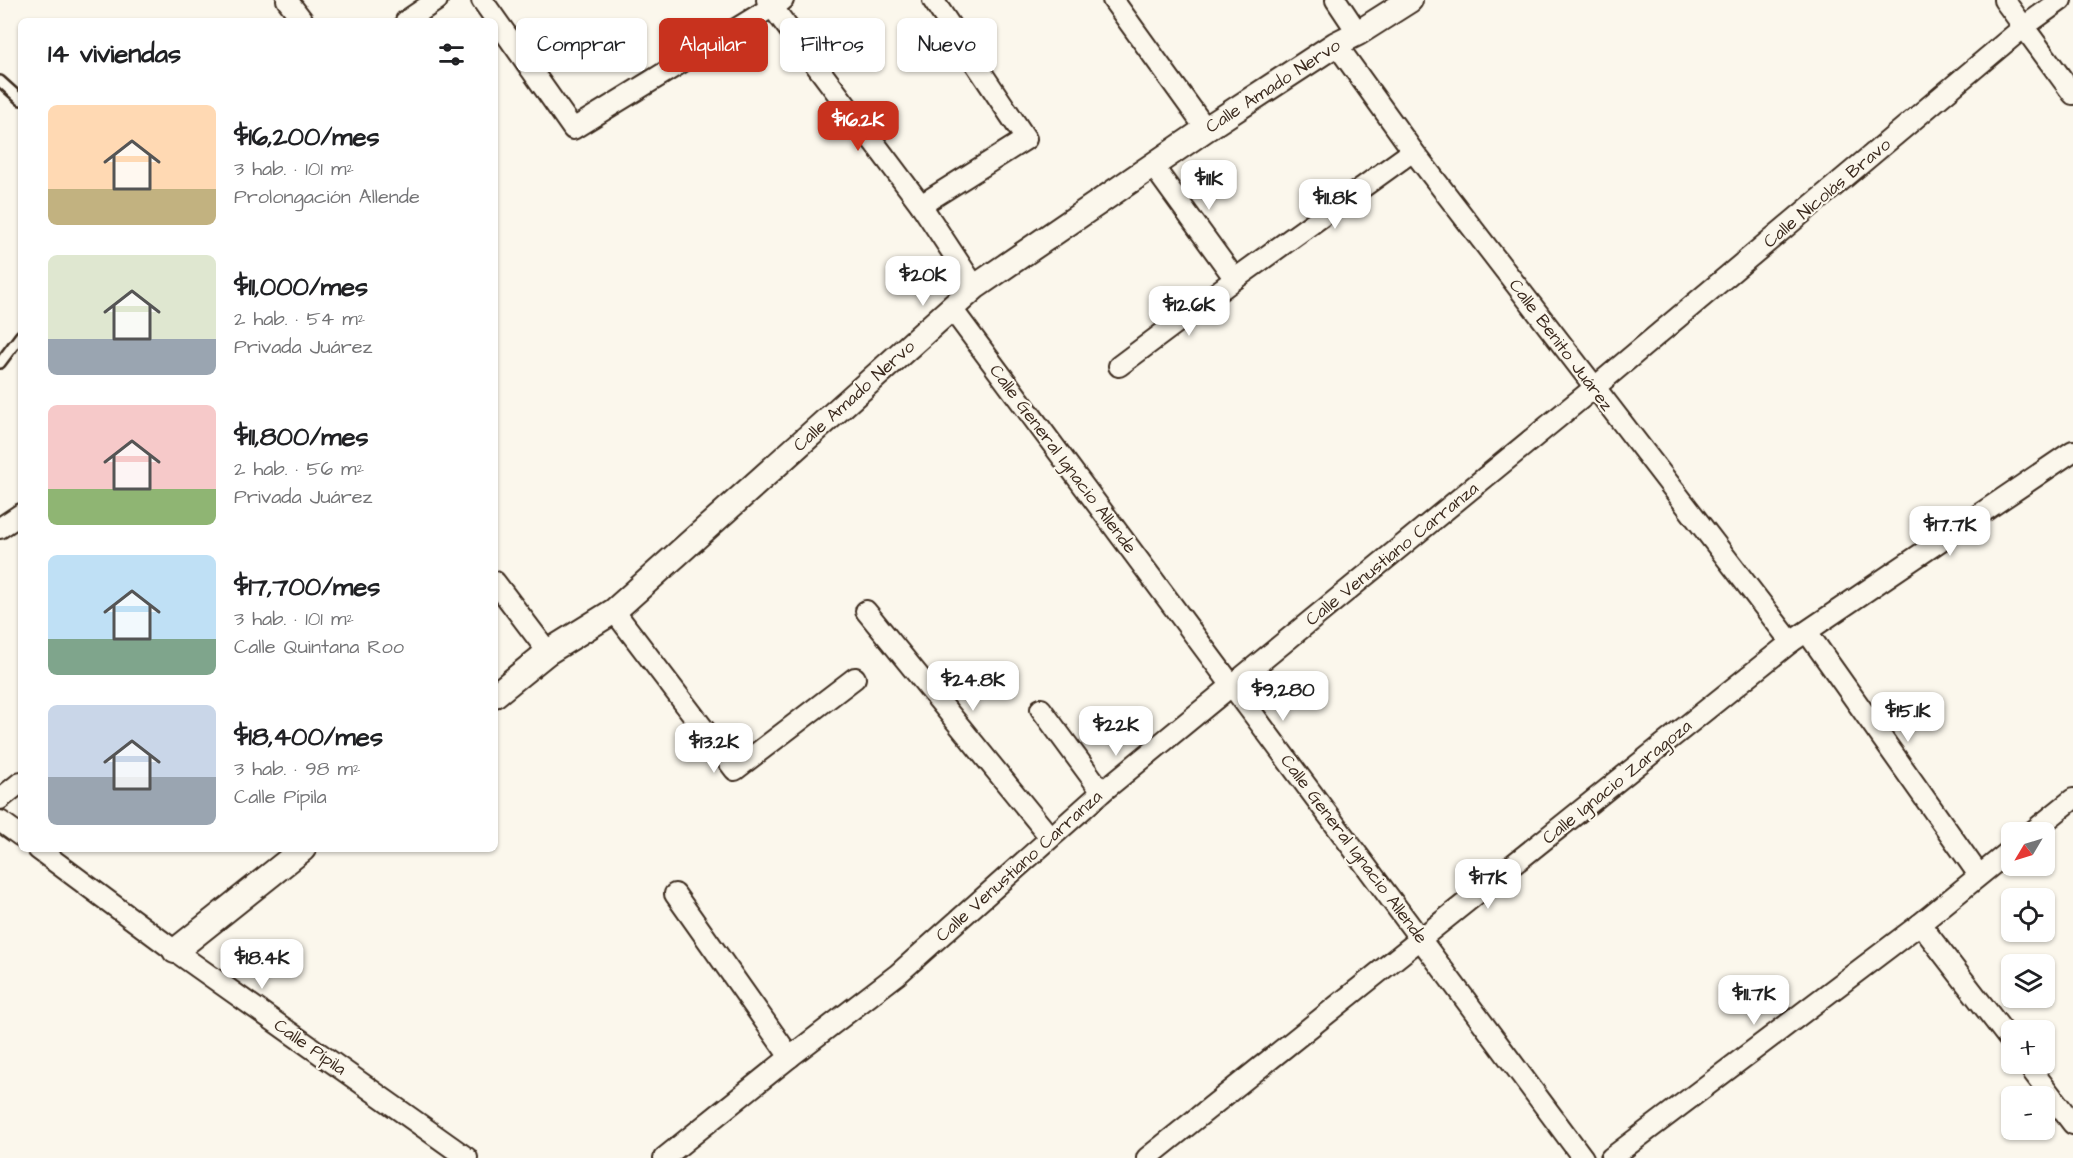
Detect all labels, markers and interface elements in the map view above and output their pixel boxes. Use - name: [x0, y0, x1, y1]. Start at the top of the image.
- chip: Comprar: [516, 18, 647, 72]
- chip: Alquilar: [659, 18, 768, 72]
- chip: Filtros: [780, 18, 885, 72]
- chip: Nuevo: [897, 18, 997, 72]
- street label: Calle Amado Nervo: [1201, 33, 1345, 139]
- text: 14 viviendas: [48, 36, 181, 72]
- icon: filters: [435, 38, 468, 71]
- pin: $16.2K: [809, 101, 907, 152]
- text: $16.2K: [832, 106, 884, 134]
- text: $16,200/mes: [234, 119, 380, 155]
- icon: home: [96, 129, 168, 201]
- street label: Calle Nicolás Bravo: [1758, 132, 1896, 254]
- text: 3 hab. · 101 m²: [234, 155, 354, 183]
- pin: $11K: [1173, 160, 1245, 211]
- text: $11K: [1195, 165, 1223, 193]
- pin: $11.8K: [1286, 179, 1384, 230]
- text: Prolongación Allende: [234, 183, 420, 211]
- text: $11.8K: [1313, 184, 1357, 212]
- pin: $20K: [887, 256, 959, 307]
- text: $20K: [899, 261, 947, 289]
- text: $11,000/mes: [234, 269, 368, 305]
- street label: Calle Benito Juárez: [1503, 274, 1619, 416]
- icon: home: [96, 279, 168, 351]
- pin: $12.6K: [1140, 286, 1238, 337]
- text: $12.6K: [1163, 291, 1215, 319]
- text: 2 hab. · 54 m²: [234, 305, 365, 333]
- text: Privada Juárez: [234, 333, 372, 361]
- street label: Calle Amado Nervo: [788, 334, 920, 458]
- street label: Calle General Ignacio Allende: [983, 359, 1143, 560]
- text: $11,800/mes: [234, 419, 369, 455]
- icon: home: [96, 429, 168, 501]
- text: 2 hab. · 56 m²: [234, 455, 364, 483]
- street label: Calle Venustiano Carranza: [1300, 476, 1484, 632]
- text: Privada Juárez: [234, 483, 372, 511]
- pin: $17.7K: [1901, 506, 1999, 557]
- text: $17.7K: [1923, 511, 1977, 539]
- text: $17,700/mes: [234, 569, 380, 605]
- icon: home: [96, 579, 168, 651]
- text: 3 hab. · 101 m²: [234, 605, 354, 633]
- text: Calle Quintana Roo: [234, 633, 404, 661]
- pin: $24.8K: [924, 661, 1022, 712]
- text: $24.8K: [941, 666, 1005, 694]
- pin: $9,280: [1234, 671, 1332, 722]
- text: $9,280: [1251, 676, 1315, 704]
- pin: $15.1K: [1859, 692, 1957, 743]
- text: $15.1K: [1885, 697, 1931, 725]
- pin: $22K: [1080, 706, 1152, 757]
- text: $22K: [1093, 711, 1139, 739]
- street label: Calle Ignacio Zaragoza: [1537, 714, 1698, 851]
- text: $18,400/mes: [234, 719, 383, 755]
- pin: $13.2K: [665, 723, 763, 774]
- text: $13.2K: [689, 728, 739, 756]
- icon: home: [96, 729, 168, 801]
- street label: Calle General Ignacio Allende: [1274, 749, 1434, 950]
- text: 3 hab. · 98 m²: [234, 755, 361, 783]
- text: Calle Pípila: [234, 783, 327, 811]
- street label: Calle Venustiano Carranza: [930, 784, 1108, 948]
- north arrow: [2001, 822, 2055, 876]
- map controls: [2001, 822, 2055, 1140]
- pin: $17K: [1452, 859, 1524, 910]
- text: $17K: [1469, 864, 1507, 892]
- button: locate: [2001, 888, 2055, 942]
- pin: $18.4K: [213, 939, 311, 990]
- text: $18.4K: [234, 944, 290, 972]
- button: layers: [2001, 954, 2055, 1008]
- pin: $11.7K: [1705, 975, 1803, 1026]
- text: $11.7K: [1732, 980, 1776, 1008]
- street label: Calle Pípila: [269, 1013, 351, 1081]
- button: +: [2001, 1020, 2055, 1074]
- button: −: [2001, 1086, 2055, 1140]

